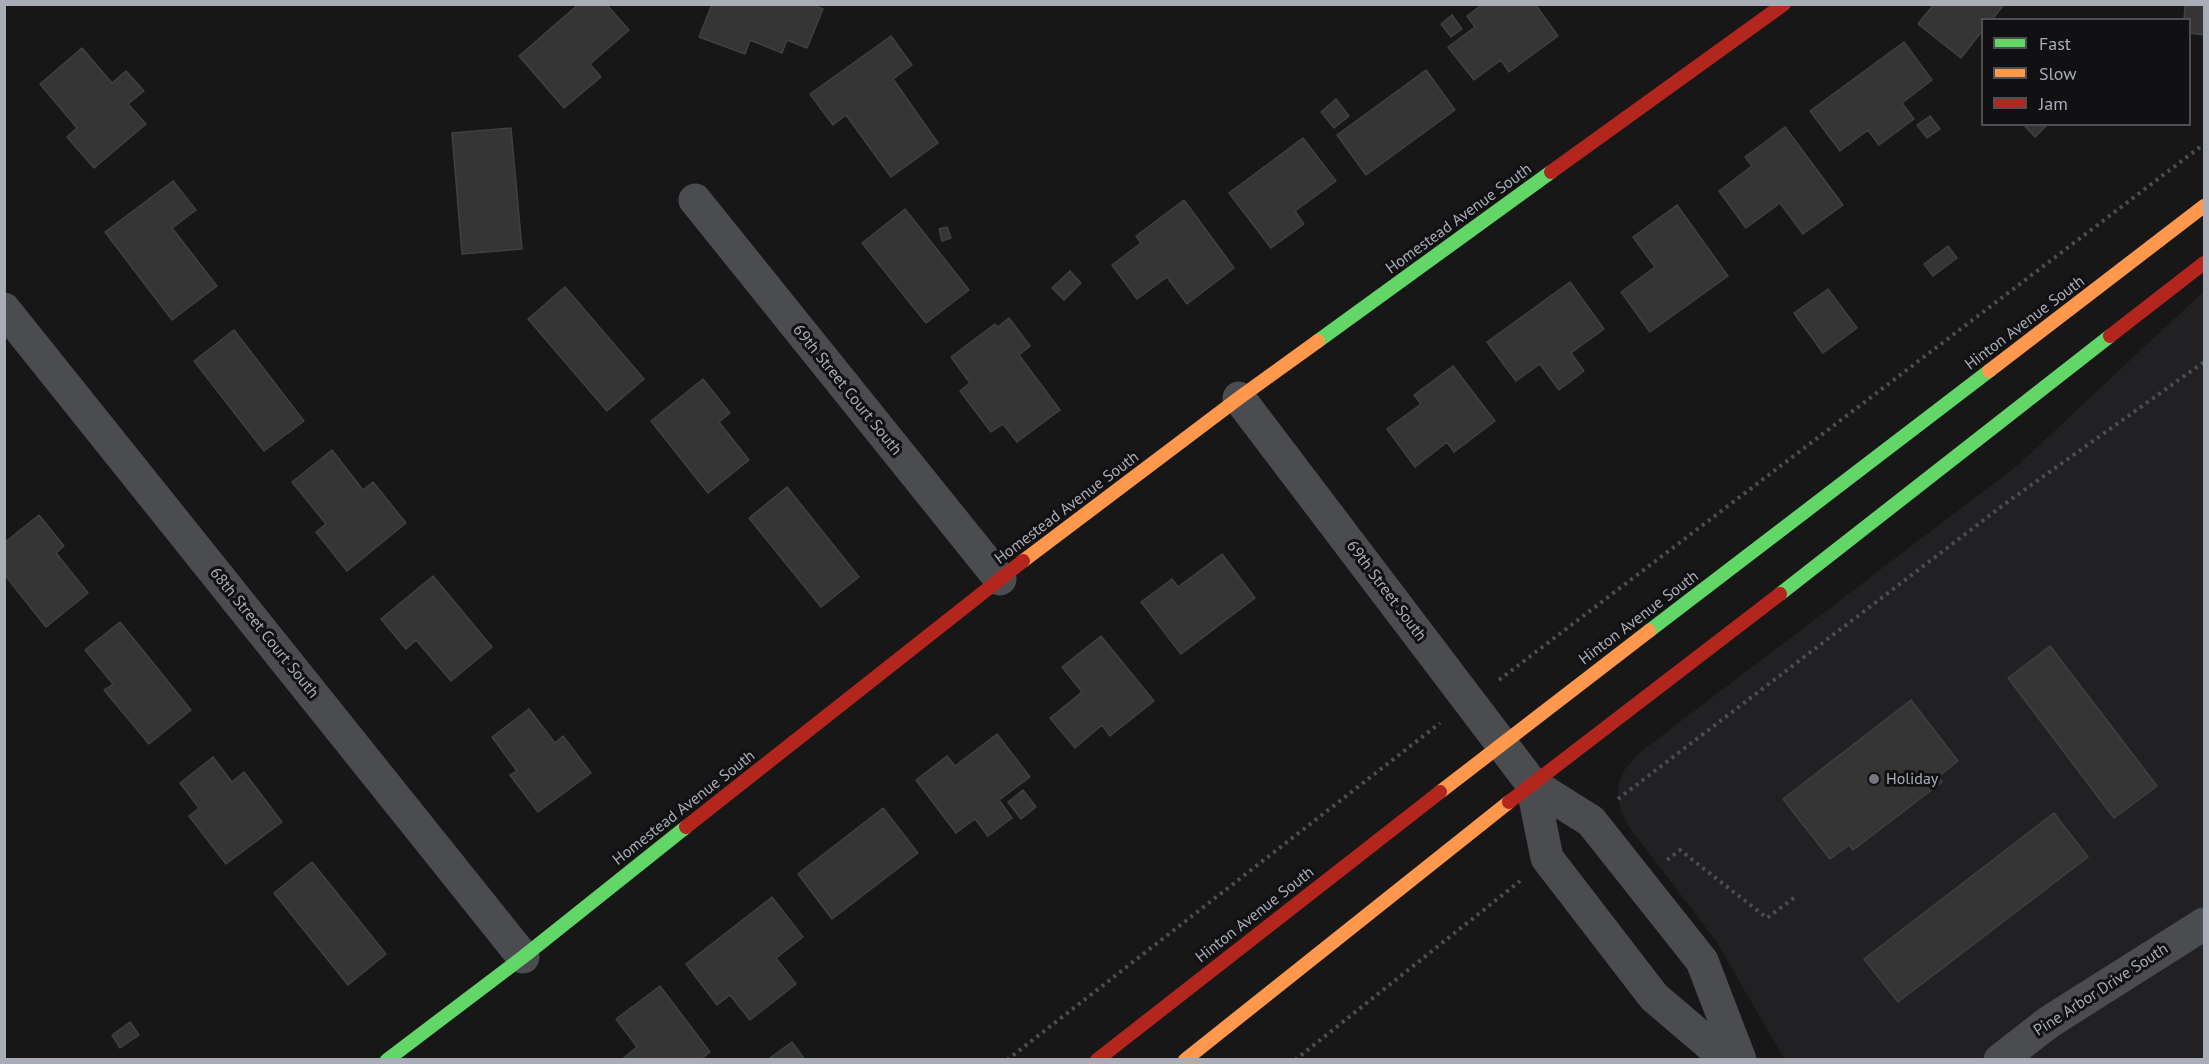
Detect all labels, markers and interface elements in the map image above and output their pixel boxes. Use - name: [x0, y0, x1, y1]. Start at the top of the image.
- legend: [1981, 18, 2191, 126]
- text: Fast: [2039, 32, 2071, 55]
- text: Slow: [2039, 62, 2077, 85]
- text: Jam: [2039, 92, 2068, 115]
- street label: Homestead Avenue South: [1382, 160, 1536, 278]
- street label: Hinton Avenue South: [1961, 272, 2089, 374]
- street label: 69th Street Court South: [788, 321, 906, 459]
- street label: Homestead Avenue South: [991, 448, 1143, 568]
- street label: 69th Street South: [1342, 537, 1430, 645]
- street label: 68th Street Court South: [205, 564, 323, 702]
- street label: Hinton Avenue South: [1575, 567, 1703, 669]
- street label: Homestead Avenue South: [609, 746, 759, 870]
- place label: Holiday: [1886, 769, 1938, 789]
- marker: Holiday: [1867, 772, 1881, 786]
- street label: Hinton Avenue South: [1192, 863, 1318, 967]
- street label: Pine Arbor Drive South: [2030, 939, 2172, 1041]

